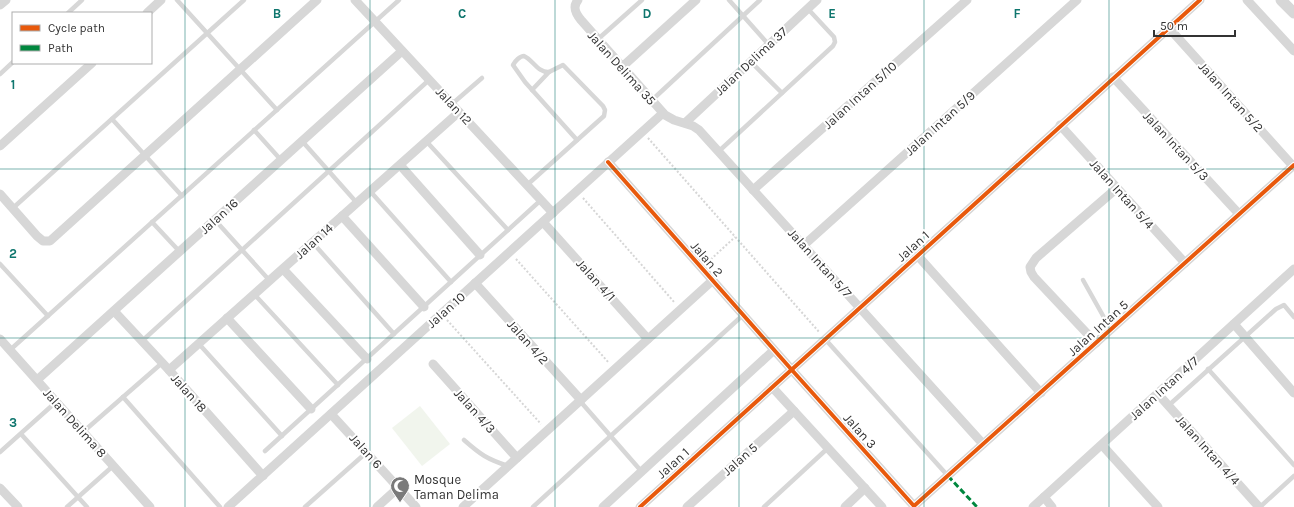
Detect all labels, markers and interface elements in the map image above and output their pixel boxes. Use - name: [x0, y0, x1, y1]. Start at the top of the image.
- text: B: [273, 6, 281, 21]
- text: C: [458, 6, 466, 21]
- text: D: [643, 6, 652, 21]
- text: E: [828, 6, 836, 21]
- text: F: [1013, 6, 1021, 21]
- legend: [12, 12, 152, 64]
- scale bar: [1154, 12, 1235, 38]
- text: 50 m: [1160, 19, 1188, 33]
- text: Cycle path: [48, 21, 105, 35]
- street label: Jalan Delima 37: [712, 24, 790, 98]
- street label: Jalan Delima 35: [585, 28, 659, 108]
- text: Path: [48, 41, 73, 55]
- street label: Jalan Intan 5/10: [820, 58, 900, 132]
- street label: Jalan Intan 5/2: [1196, 59, 1266, 135]
- text: 1: [11, 77, 15, 92]
- street label: Jalan 12: [433, 84, 475, 128]
- street label: Jalan Intan 5/9: [902, 88, 978, 158]
- street label: Jalan Intan 5/3: [1140, 108, 1212, 184]
- street label: Jalan Intan 5/4: [1087, 156, 1157, 232]
- street label: Jalan 16: [197, 195, 241, 237]
- street label: Jalan 14: [292, 220, 336, 262]
- street label: Jalan Intan 5/7: [785, 225, 855, 301]
- street label: Jalan 1: [894, 228, 932, 264]
- street label: Jalan 2: [688, 238, 726, 280]
- text: 2: [9, 246, 17, 261]
- street label: Jalan 4/1: [573, 256, 619, 304]
- street label: Jalan 10: [424, 289, 468, 331]
- street label: Jalan Intan 5: [1065, 297, 1131, 359]
- street label: Jalan 4/2: [504, 317, 552, 367]
- street label: Jalan Intan 4/7: [1126, 353, 1202, 423]
- street label: Jalan 18: [168, 371, 210, 415]
- street label: Jalan Delima 8: [40, 386, 110, 460]
- street label: Jalan 4/3: [451, 386, 499, 436]
- street label: Jalan 3: [840, 410, 880, 452]
- street label: Jalan Intan 4/4: [1173, 412, 1243, 488]
- text: 3: [9, 415, 17, 430]
- street label: Jalan 6: [347, 431, 385, 471]
- street label: Jalan 5: [720, 440, 760, 478]
- street label: Jalan 1: [654, 445, 692, 481]
- place label: Mosque Taman Delima: [414, 472, 499, 502]
- mosque icon: Mosque Taman Delima: [389, 475, 411, 503]

